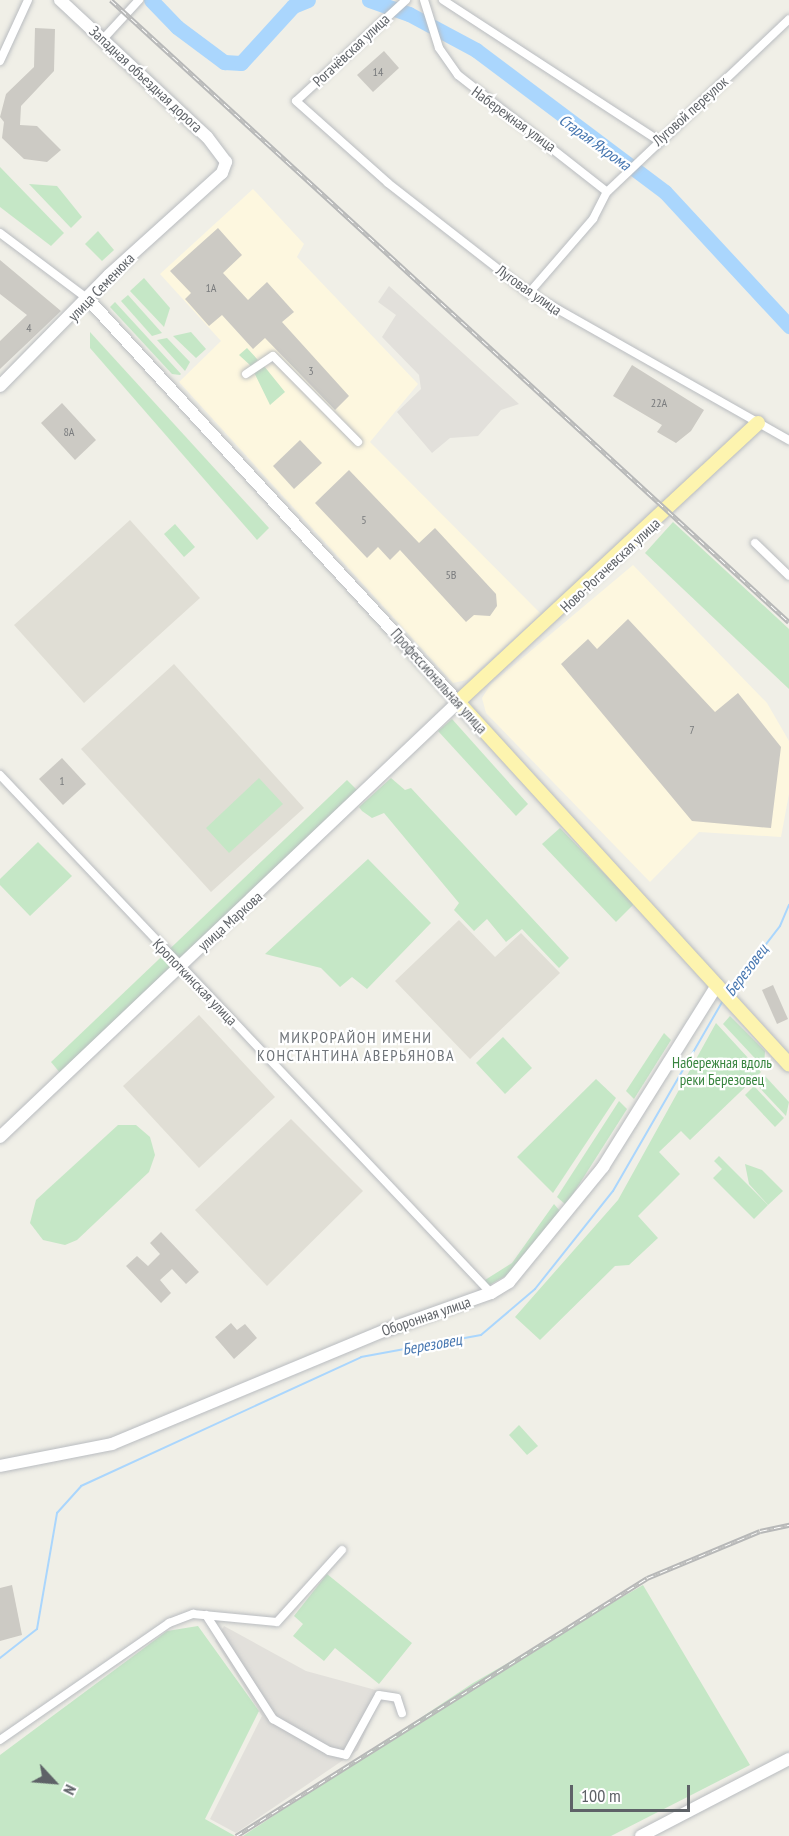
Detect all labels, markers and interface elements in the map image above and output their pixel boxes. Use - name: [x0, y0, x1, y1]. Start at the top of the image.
- street label: Рогачёвская улица: [309, 10, 393, 90]
- street label: Западная объездная дорога: [86, 22, 206, 136]
- house number: 14: [373, 65, 383, 79]
- street label: Луговой переулок: [649, 72, 731, 150]
- street label: Набережная улица: [468, 82, 560, 156]
- water label: Старая Яхрома: [556, 110, 634, 174]
- street label: улица Семенюка: [64, 249, 138, 325]
- street label: Луговая улица: [493, 261, 565, 319]
- house number: 1А: [205, 281, 217, 295]
- house number: 4: [26, 321, 32, 335]
- house number: 3: [308, 364, 314, 378]
- house number: 22A: [651, 396, 667, 410]
- house number: 8А: [63, 425, 75, 439]
- house number: 5: [361, 513, 367, 527]
- street label: Ново-Рогачевская улица: [556, 514, 664, 616]
- house number: 5В: [445, 568, 457, 582]
- street label: Профессиональная улица: [387, 625, 491, 737]
- house number: 7: [689, 723, 695, 737]
- house number: 1: [59, 774, 65, 788]
- street label: улица Маркова: [194, 887, 266, 955]
- street label: Кропоткинская улица: [149, 935, 241, 1029]
- water label: Березовец: [720, 940, 772, 1000]
- district label: МИКРОРАЙОН ИМЕНИ КОНСТАНТИНА АВЕРЬЯНОВА: [257, 1027, 455, 1065]
- park label: Набережная вдоль реки Березовец: [672, 1053, 772, 1088]
- street label: Оборонная улица: [379, 1292, 473, 1340]
- water label: Березовец: [401, 1329, 463, 1359]
- north arrow: [24, 1752, 84, 1812]
- scale bar: [573, 1773, 693, 1811]
- text: N: [59, 1782, 81, 1798]
- text: 100 m: [581, 1784, 621, 1807]

